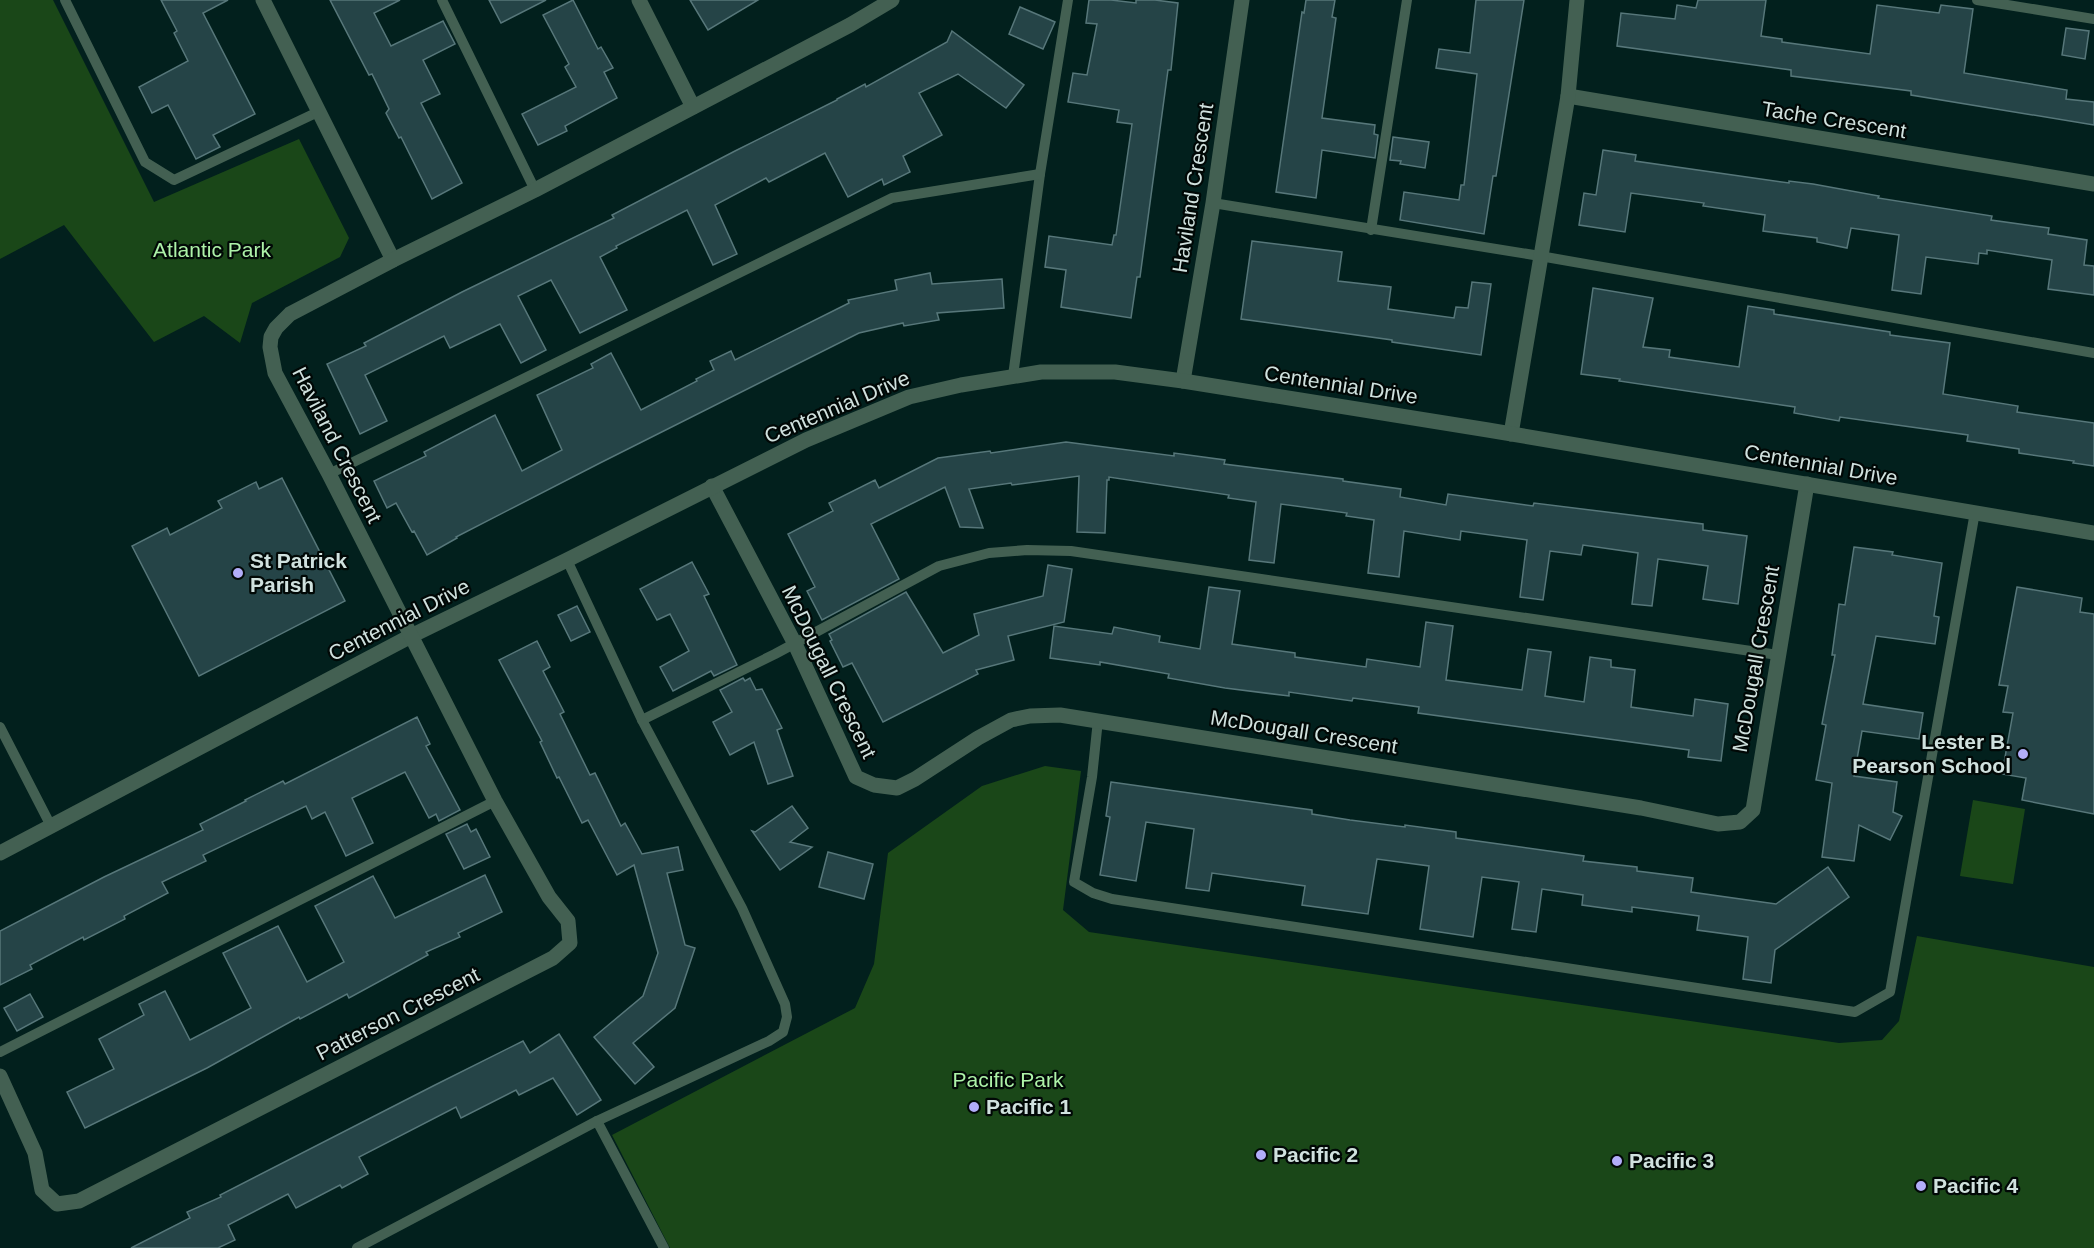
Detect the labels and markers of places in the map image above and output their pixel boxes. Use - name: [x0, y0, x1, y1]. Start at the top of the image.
- place label: St Patrick Parish: [250, 549, 347, 596]
- marker: St Patrick Parish: [231, 566, 245, 580]
- place label: Lester B. Pearson School: [1852, 730, 2011, 777]
- marker: Lester B. Pearson School: [2016, 747, 2030, 761]
- place label: Pacific 1: [986, 1095, 1072, 1118]
- marker: Pacific 1: [967, 1100, 981, 1114]
- place label: Pacific 2: [1273, 1143, 1358, 1166]
- marker: Pacific 2: [1254, 1148, 1268, 1162]
- place label: Pacific 3: [1629, 1149, 1714, 1172]
- marker: Pacific 3: [1610, 1154, 1624, 1168]
- place label: Pacific 4: [1933, 1174, 2019, 1197]
- marker: Pacific 4: [1914, 1179, 1928, 1193]

